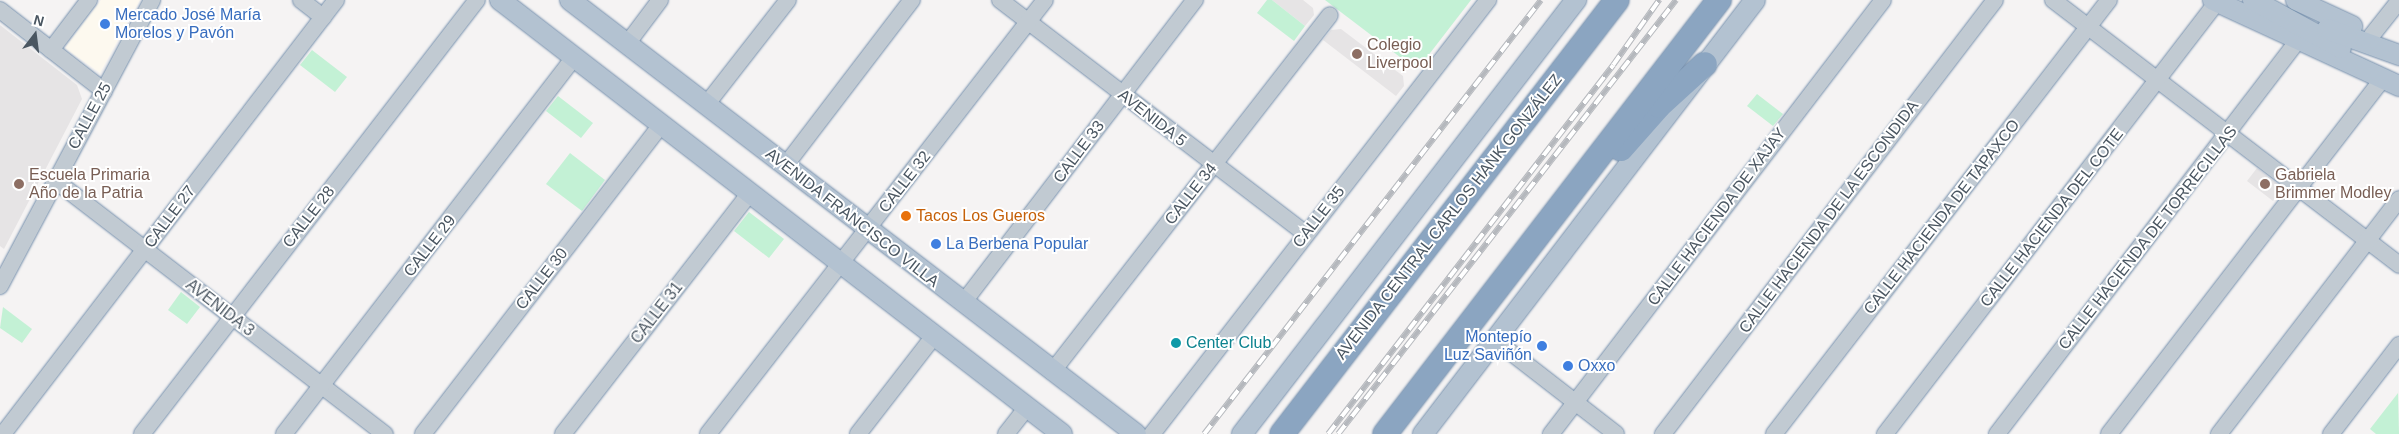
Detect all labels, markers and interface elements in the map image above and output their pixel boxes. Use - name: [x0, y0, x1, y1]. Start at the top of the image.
- place label: Mercado José María Morelos y Pavón: [115, 5, 261, 43]
- north arrow: [10, 10, 60, 60]
- text: N: [32, 11, 46, 30]
- marker: Mercado José María Morelos y Pavón: [99, 18, 111, 30]
- place label: Colegio Liverpool: [1367, 35, 1432, 73]
- marker: Colegio Liverpool: [1351, 48, 1363, 60]
- street label: AVENIDA CENTRAL CARLOS HANK GONZÁLEZ: [1331, 70, 1567, 364]
- street label: CALLE 25: [64, 79, 116, 153]
- street label: AVENIDA 5: [1114, 85, 1190, 151]
- street label: CALLE HACIENDA DE LA ESCONDIDA: [1735, 96, 1923, 338]
- street label: CALLE HACIENDA DE TAPAXCO: [1860, 115, 2024, 319]
- street label: CALLE 33: [1049, 117, 1109, 187]
- street label: CALLE HACIENDA DE TORRECILLAS: [2054, 122, 2242, 354]
- street label: CALLE HACIENDA DE XAJAY: [1644, 124, 1790, 310]
- street label: CALLE HACIENDA DEL COTE: [1976, 125, 2128, 311]
- street label: AVENIDA FRANCISCO VILLA: [761, 144, 943, 292]
- street label: CALLE 32: [875, 147, 935, 217]
- street label: CALLE 34: [1161, 159, 1221, 229]
- place label: Escuela Primaria Año de la Patria: [29, 165, 150, 203]
- place label: Gabriela Brimmer Modley: [2275, 165, 2391, 203]
- marker: Escuela Primaria Año de la Patria: [13, 178, 25, 190]
- marker: Gabriela Brimmer Modley: [2259, 178, 2271, 190]
- street label: CALLE 27: [140, 182, 200, 252]
- street label: CALLE 28: [279, 182, 339, 252]
- street label: CALLE 35: [1289, 182, 1349, 252]
- place label: Tacos Los Gueros: [916, 206, 1045, 226]
- marker: Tacos Los Gueros: [900, 210, 912, 222]
- street label: CALLE 29: [400, 211, 460, 281]
- place label: La Berbena Popular: [946, 234, 1088, 254]
- marker: La Berbena Popular: [930, 238, 942, 250]
- street label: CALLE 30: [512, 244, 572, 314]
- street label: AVENIDA 3: [182, 275, 258, 341]
- street label: CALLE 31: [627, 278, 687, 348]
- place label: Montepío Luz Saviñón: [1444, 327, 1532, 365]
- place label: Center Club: [1186, 333, 1271, 353]
- marker: Center Club: [1170, 337, 1182, 349]
- marker: Montepío Luz Saviñón: [1536, 340, 1548, 352]
- place label: Oxxo: [1578, 356, 1615, 376]
- marker: Oxxo: [1562, 360, 1574, 372]

